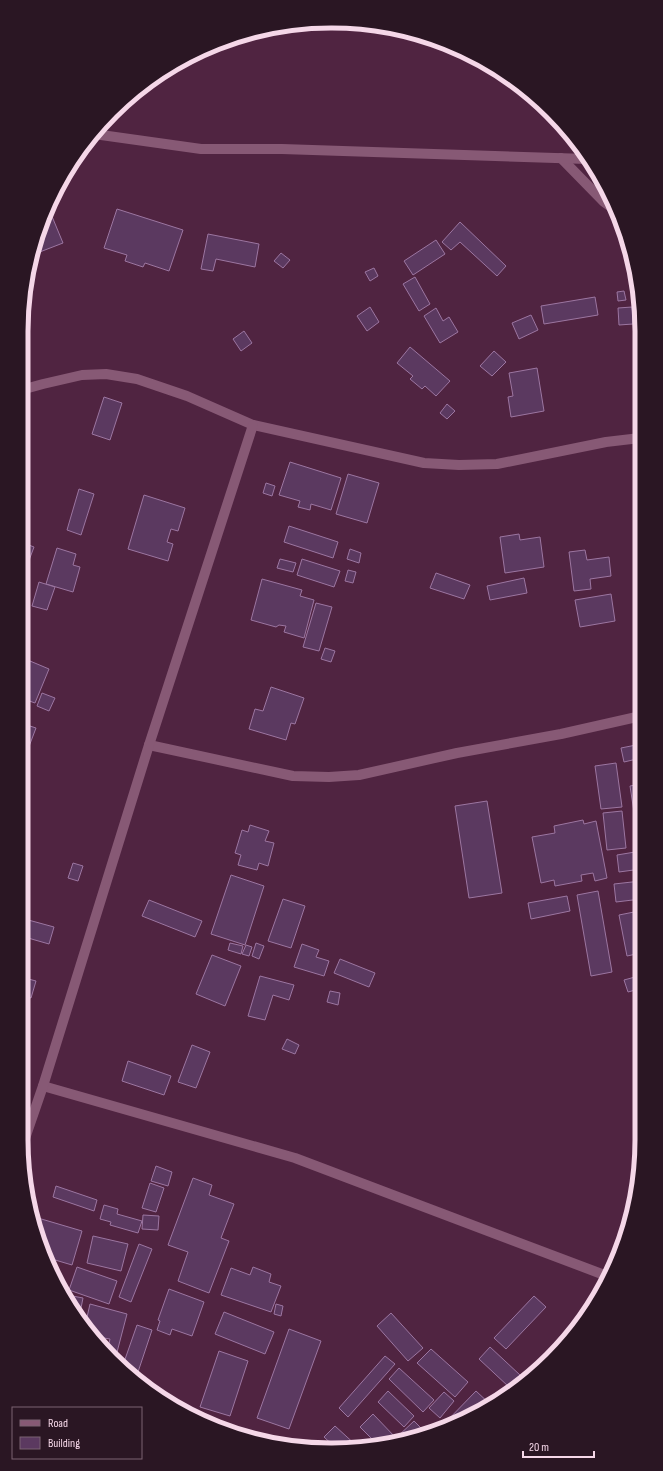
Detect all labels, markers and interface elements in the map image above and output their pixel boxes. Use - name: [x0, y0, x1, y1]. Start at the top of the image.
- legend: [12, 1407, 142, 1459]
- text: Road: [48, 1416, 68, 1431]
- scale bar: [523, 1433, 594, 1459]
- text: Building: [48, 1436, 80, 1451]
- text: 20 m: [529, 1440, 549, 1455]

